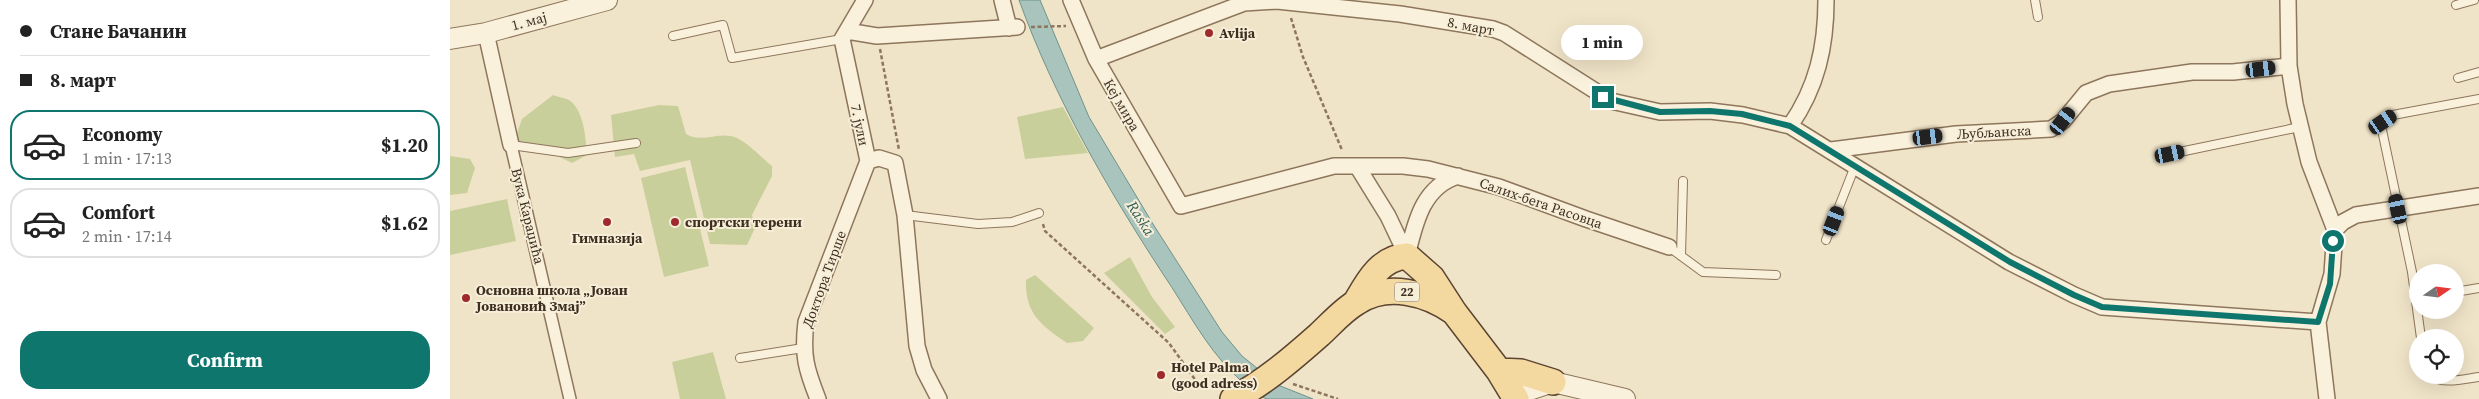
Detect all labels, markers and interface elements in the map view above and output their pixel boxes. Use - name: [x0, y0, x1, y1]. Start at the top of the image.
- street label: 1. мај: [509, 7, 549, 35]
- street label: 8. март: [1446, 12, 1497, 40]
- text: Стане Бачанин: [50, 18, 187, 44]
- place label: Avlija: [1219, 23, 1256, 43]
- callout: 1 min: [1562, 24, 1644, 59]
- marker: Avlija: [1203, 27, 1215, 39]
- text: 1 min: [1581, 31, 1623, 53]
- car: [2245, 60, 2276, 78]
- text: 8. март: [50, 67, 116, 93]
- street label: Кеј мира: [1099, 75, 1145, 136]
- route end: [1592, 86, 1614, 108]
- street label: 7. јули: [846, 102, 874, 148]
- car: [2047, 105, 2078, 137]
- car: [2366, 107, 2399, 137]
- street label: Љубљанска: [1956, 120, 2033, 144]
- text: Economy: [82, 121, 163, 147]
- icon: car: [22, 123, 67, 168]
- car: [1912, 128, 1943, 146]
- text: $1.20: [381, 132, 428, 158]
- car: [2153, 144, 2186, 164]
- text: 1 min · 17:13: [82, 147, 172, 169]
- street label: Вука Караџића: [506, 166, 550, 267]
- street label: Салих-бега Расовца: [1477, 173, 1606, 234]
- car: [2387, 193, 2408, 225]
- water label: Raska: [1121, 196, 1160, 240]
- text: Comfort: [82, 199, 155, 225]
- icon: car: [22, 201, 67, 246]
- car: [1821, 204, 1846, 238]
- text: $1.62: [381, 210, 428, 236]
- place label: спортски терени: [685, 212, 802, 232]
- marker: Гимназија: [601, 216, 613, 228]
- marker: спортски терени: [669, 216, 681, 228]
- text: 2 min · 17:14: [82, 225, 172, 247]
- place label: Гимназија: [572, 228, 643, 248]
- street label: Доктора Тирше: [797, 228, 851, 330]
- route start: [2322, 230, 2344, 252]
- north arrow: [2409, 264, 2464, 319]
- map controls: [2409, 264, 2464, 384]
- place label: Основна школа „Јован Јовановић Змај”: [475, 280, 628, 316]
- road number: 22: [1394, 282, 1420, 302]
- marker: Основна школа „Јован Јовановић Змај”: [460, 292, 472, 304]
- button: locate: [2409, 329, 2464, 384]
- button: Confirm: [20, 331, 430, 389]
- place label: Hotel Palma (good adress): [1171, 357, 1258, 393]
- marker: Hotel Palma (good adress): [1155, 369, 1167, 381]

